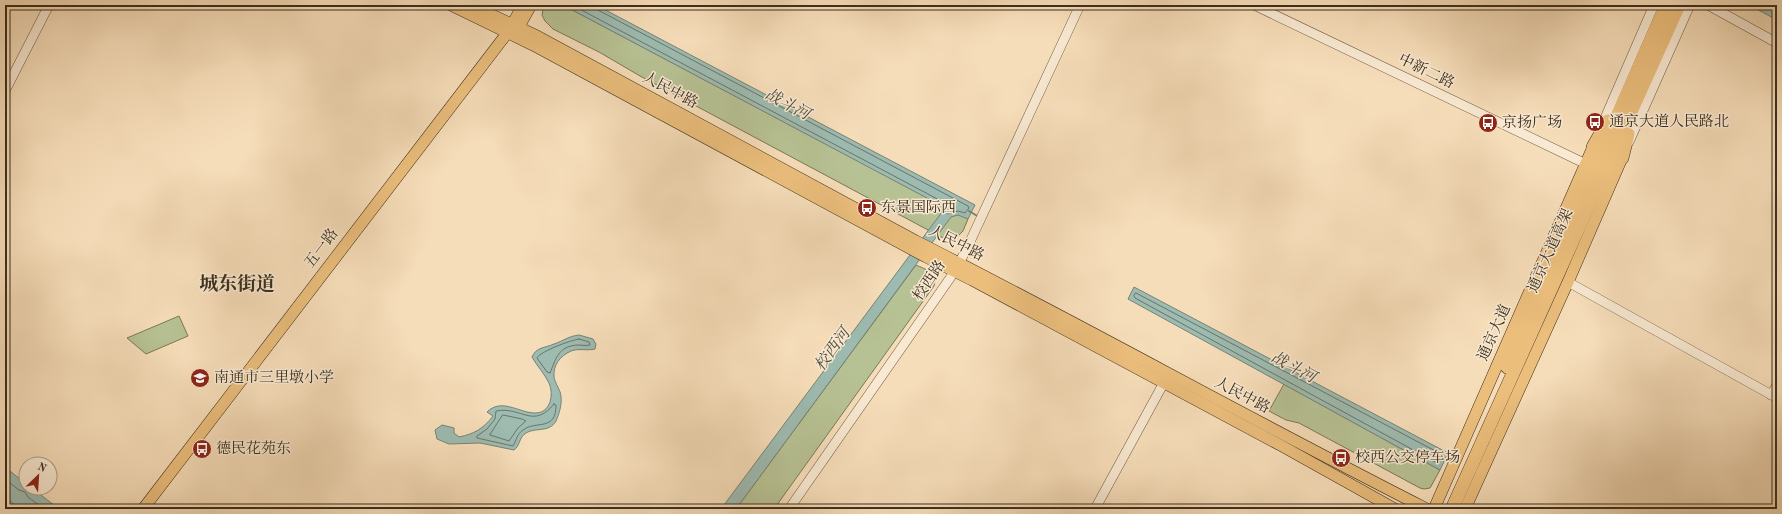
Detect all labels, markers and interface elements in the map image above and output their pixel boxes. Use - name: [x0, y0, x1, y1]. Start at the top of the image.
- street label: 中新二路: [1396, 50, 1457, 92]
- street label: 人民中路: [640, 69, 701, 112]
- water label: 战斗河: [762, 85, 816, 125]
- bus stop icon: 通京大道人民路北: [1584, 111, 1606, 133]
- bus stop icon: 京扬广场: [1477, 112, 1499, 134]
- place label: 通京大道人民路北: [1609, 113, 1729, 130]
- place label: 京扬广场: [1502, 114, 1562, 131]
- bus stop icon: 东景国际西: [856, 197, 878, 219]
- place label: 东景国际西: [881, 199, 956, 216]
- street label: 通京大道高架: [1524, 206, 1576, 295]
- street label: 人民中路: [926, 222, 987, 264]
- street label: 五一路: [301, 225, 342, 271]
- street label: 校西路: [910, 257, 949, 304]
- district label: 城东街道: [199, 273, 275, 295]
- street label: 通京大道: [1474, 302, 1514, 363]
- water label: 校西河: [811, 322, 855, 374]
- water label: 战斗河: [1268, 348, 1322, 388]
- school or university icon: 南通市三里墩小学: [189, 367, 211, 389]
- place label: 南通市三里墩小学: [214, 369, 334, 386]
- street label: 人民中路: [1212, 374, 1273, 417]
- bus stop icon: 德民花苑东: [191, 438, 213, 460]
- place label: 德民花苑东: [216, 440, 291, 457]
- bus stop icon: 校西公交停车场: [1330, 447, 1352, 469]
- place label: 校西公交停车场: [1355, 449, 1460, 466]
- north arrow: [18, 456, 58, 496]
- text: N: [35, 462, 48, 475]

